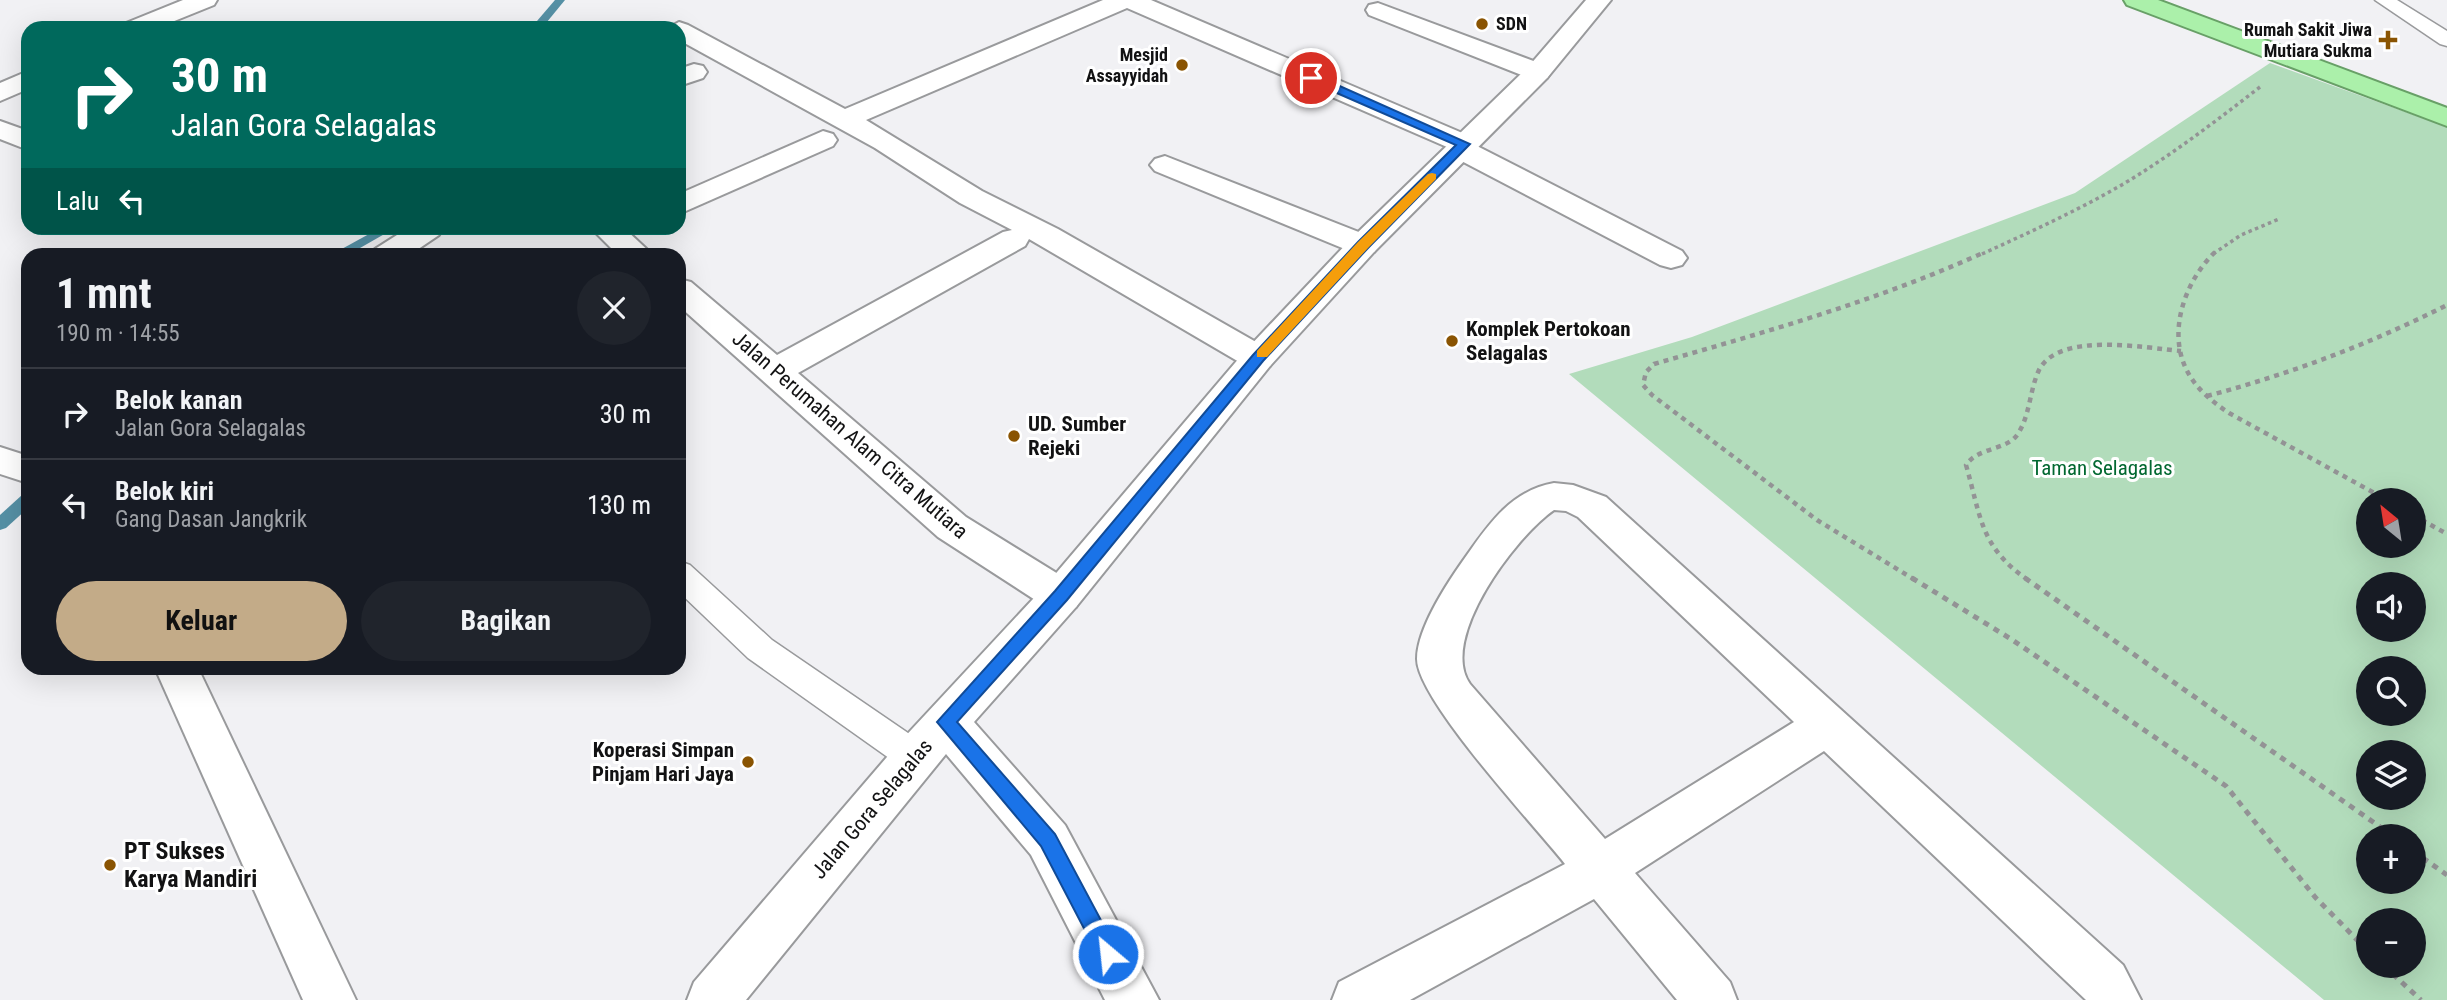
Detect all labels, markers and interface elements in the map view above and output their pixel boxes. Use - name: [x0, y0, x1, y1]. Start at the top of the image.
- place label: SDN: [1496, 13, 1527, 34]
- marker: SDN: [1474, 16, 1490, 32]
- place label: Rumah Sakit Jiwa Mutiara Sukma: [2244, 19, 2372, 61]
- marker: Rumah Sakit Jiwa Mutiara Sukma: [2378, 30, 2398, 50]
- place label: Mesjid Assayyidah: [1086, 44, 1168, 86]
- text: 30 m: [171, 47, 268, 104]
- pin: [1281, 48, 1341, 108]
- icon: right: [56, 49, 147, 140]
- marker: Mesjid Assayyidah: [1174, 57, 1190, 73]
- icon: arrive: [1292, 59, 1330, 97]
- text: Jalan Gora Selagalas: [171, 106, 437, 144]
- icon: left: [113, 182, 151, 220]
- text: Lalu: [56, 186, 99, 216]
- text: 1 mnt: [56, 269, 152, 318]
- button: close: [577, 271, 651, 345]
- place label: Komplek Pertokoan Selagalas: [1466, 317, 1631, 365]
- text: 190 m · 14:55: [56, 320, 180, 347]
- street label: Jalan Perumahan Alam Citra Mutiara: [728, 326, 972, 544]
- marker: Komplek Pertokoan Selagalas: [1444, 333, 1460, 349]
- text: Belok kanan: [115, 385, 242, 415]
- icon: right: [56, 395, 94, 433]
- text: 30 m: [600, 399, 651, 429]
- place label: UD. Sumber Rejeki: [1028, 412, 1126, 460]
- text: Jalan Gora Selagalas: [115, 415, 306, 442]
- marker: UD. Sumber Rejeki: [1006, 428, 1022, 444]
- park label: Taman Selagalas: [2031, 456, 2173, 480]
- text: Belok kiri: [115, 476, 214, 506]
- icon: left: [56, 486, 94, 524]
- north arrow: [2356, 488, 2426, 558]
- map controls: [2356, 488, 2426, 978]
- text: 130 m: [587, 490, 651, 520]
- text: Gang Dasan Jangkrik: [115, 506, 307, 533]
- button: sound: [2356, 572, 2426, 642]
- button: Keluar: [56, 581, 347, 661]
- button: Bagikan: [361, 581, 651, 661]
- button: search: [2356, 656, 2426, 726]
- street label: Jalan Gora Selagalas: [807, 734, 937, 884]
- place label: Koperasi Simpan Pinjam Hari Jaya: [592, 738, 734, 786]
- button: layers: [2356, 740, 2426, 810]
- marker: Koperasi Simpan Pinjam Hari Jaya: [740, 754, 756, 770]
- button: +: [2356, 824, 2426, 894]
- place label: PT Sukses Karya Mandiri: [124, 837, 257, 893]
- marker: PT Sukses Karya Mandiri: [102, 857, 118, 873]
- button: −: [2356, 908, 2426, 978]
- position arrow: [1071, 917, 1145, 991]

